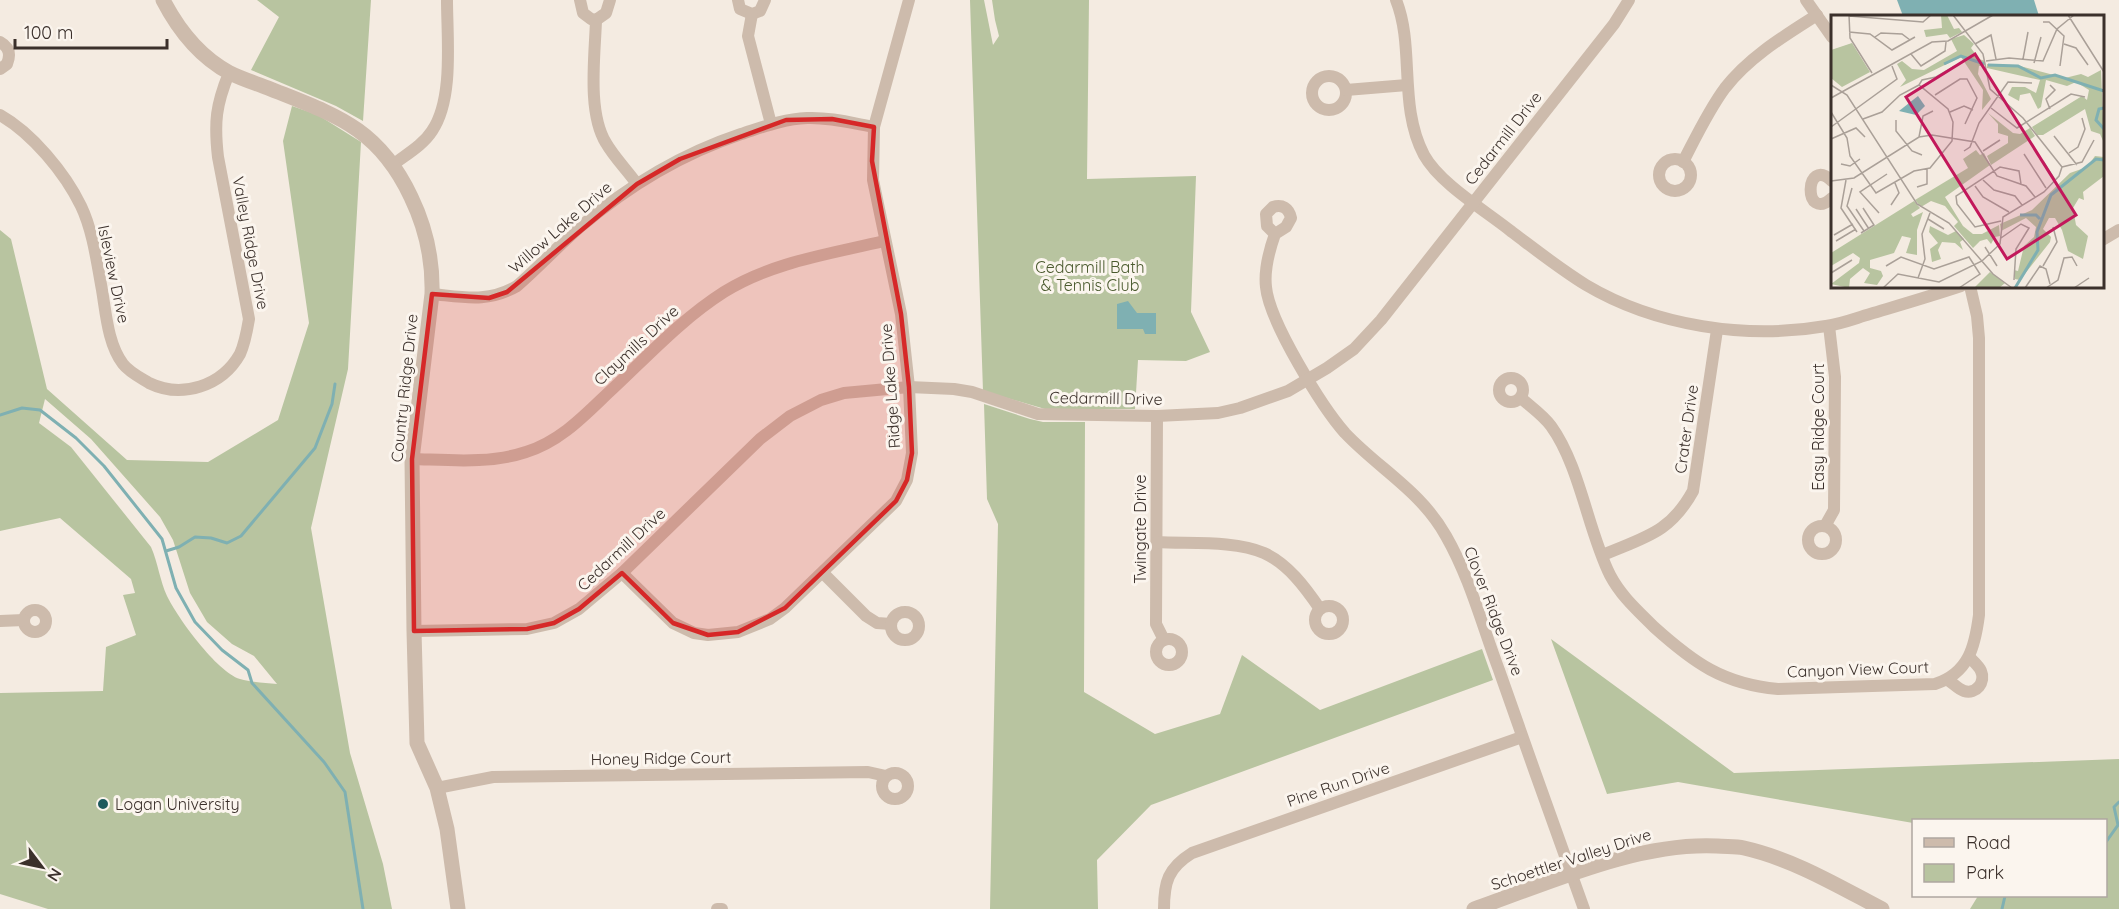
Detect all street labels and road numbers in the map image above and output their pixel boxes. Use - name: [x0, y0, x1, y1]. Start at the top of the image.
- street label: Cedarmill Drive: [1460, 87, 1546, 189]
- street label: Valley Ridge Drive: [228, 175, 274, 311]
- street label: Willow Lake Drive: [504, 177, 616, 277]
- street label: Isleview Drive: [94, 223, 134, 325]
- street label: Claymills Drive: [589, 301, 683, 389]
- street label: Country Ridge Drive: [386, 313, 422, 463]
- street label: Ridge Lake Drive: [876, 323, 904, 449]
- street label: Easy Ridge Court: [1808, 363, 1828, 491]
- street label: Crater Drive: [1670, 383, 1702, 475]
- street label: Cedarmill Drive: [1049, 387, 1163, 409]
- street label: Twingate Drive: [1130, 474, 1150, 584]
- street label: Cedarmill Drive: [573, 503, 669, 595]
- street label: Clover Ridge Drive: [1460, 543, 1528, 679]
- street label: Canyon View Court: [1787, 657, 1929, 681]
- street label: Honey Ridge Court: [591, 747, 731, 769]
- street label: Pine Run Drive: [1284, 757, 1392, 811]
- street label: Schoettler Valley Drive: [1488, 824, 1654, 894]

